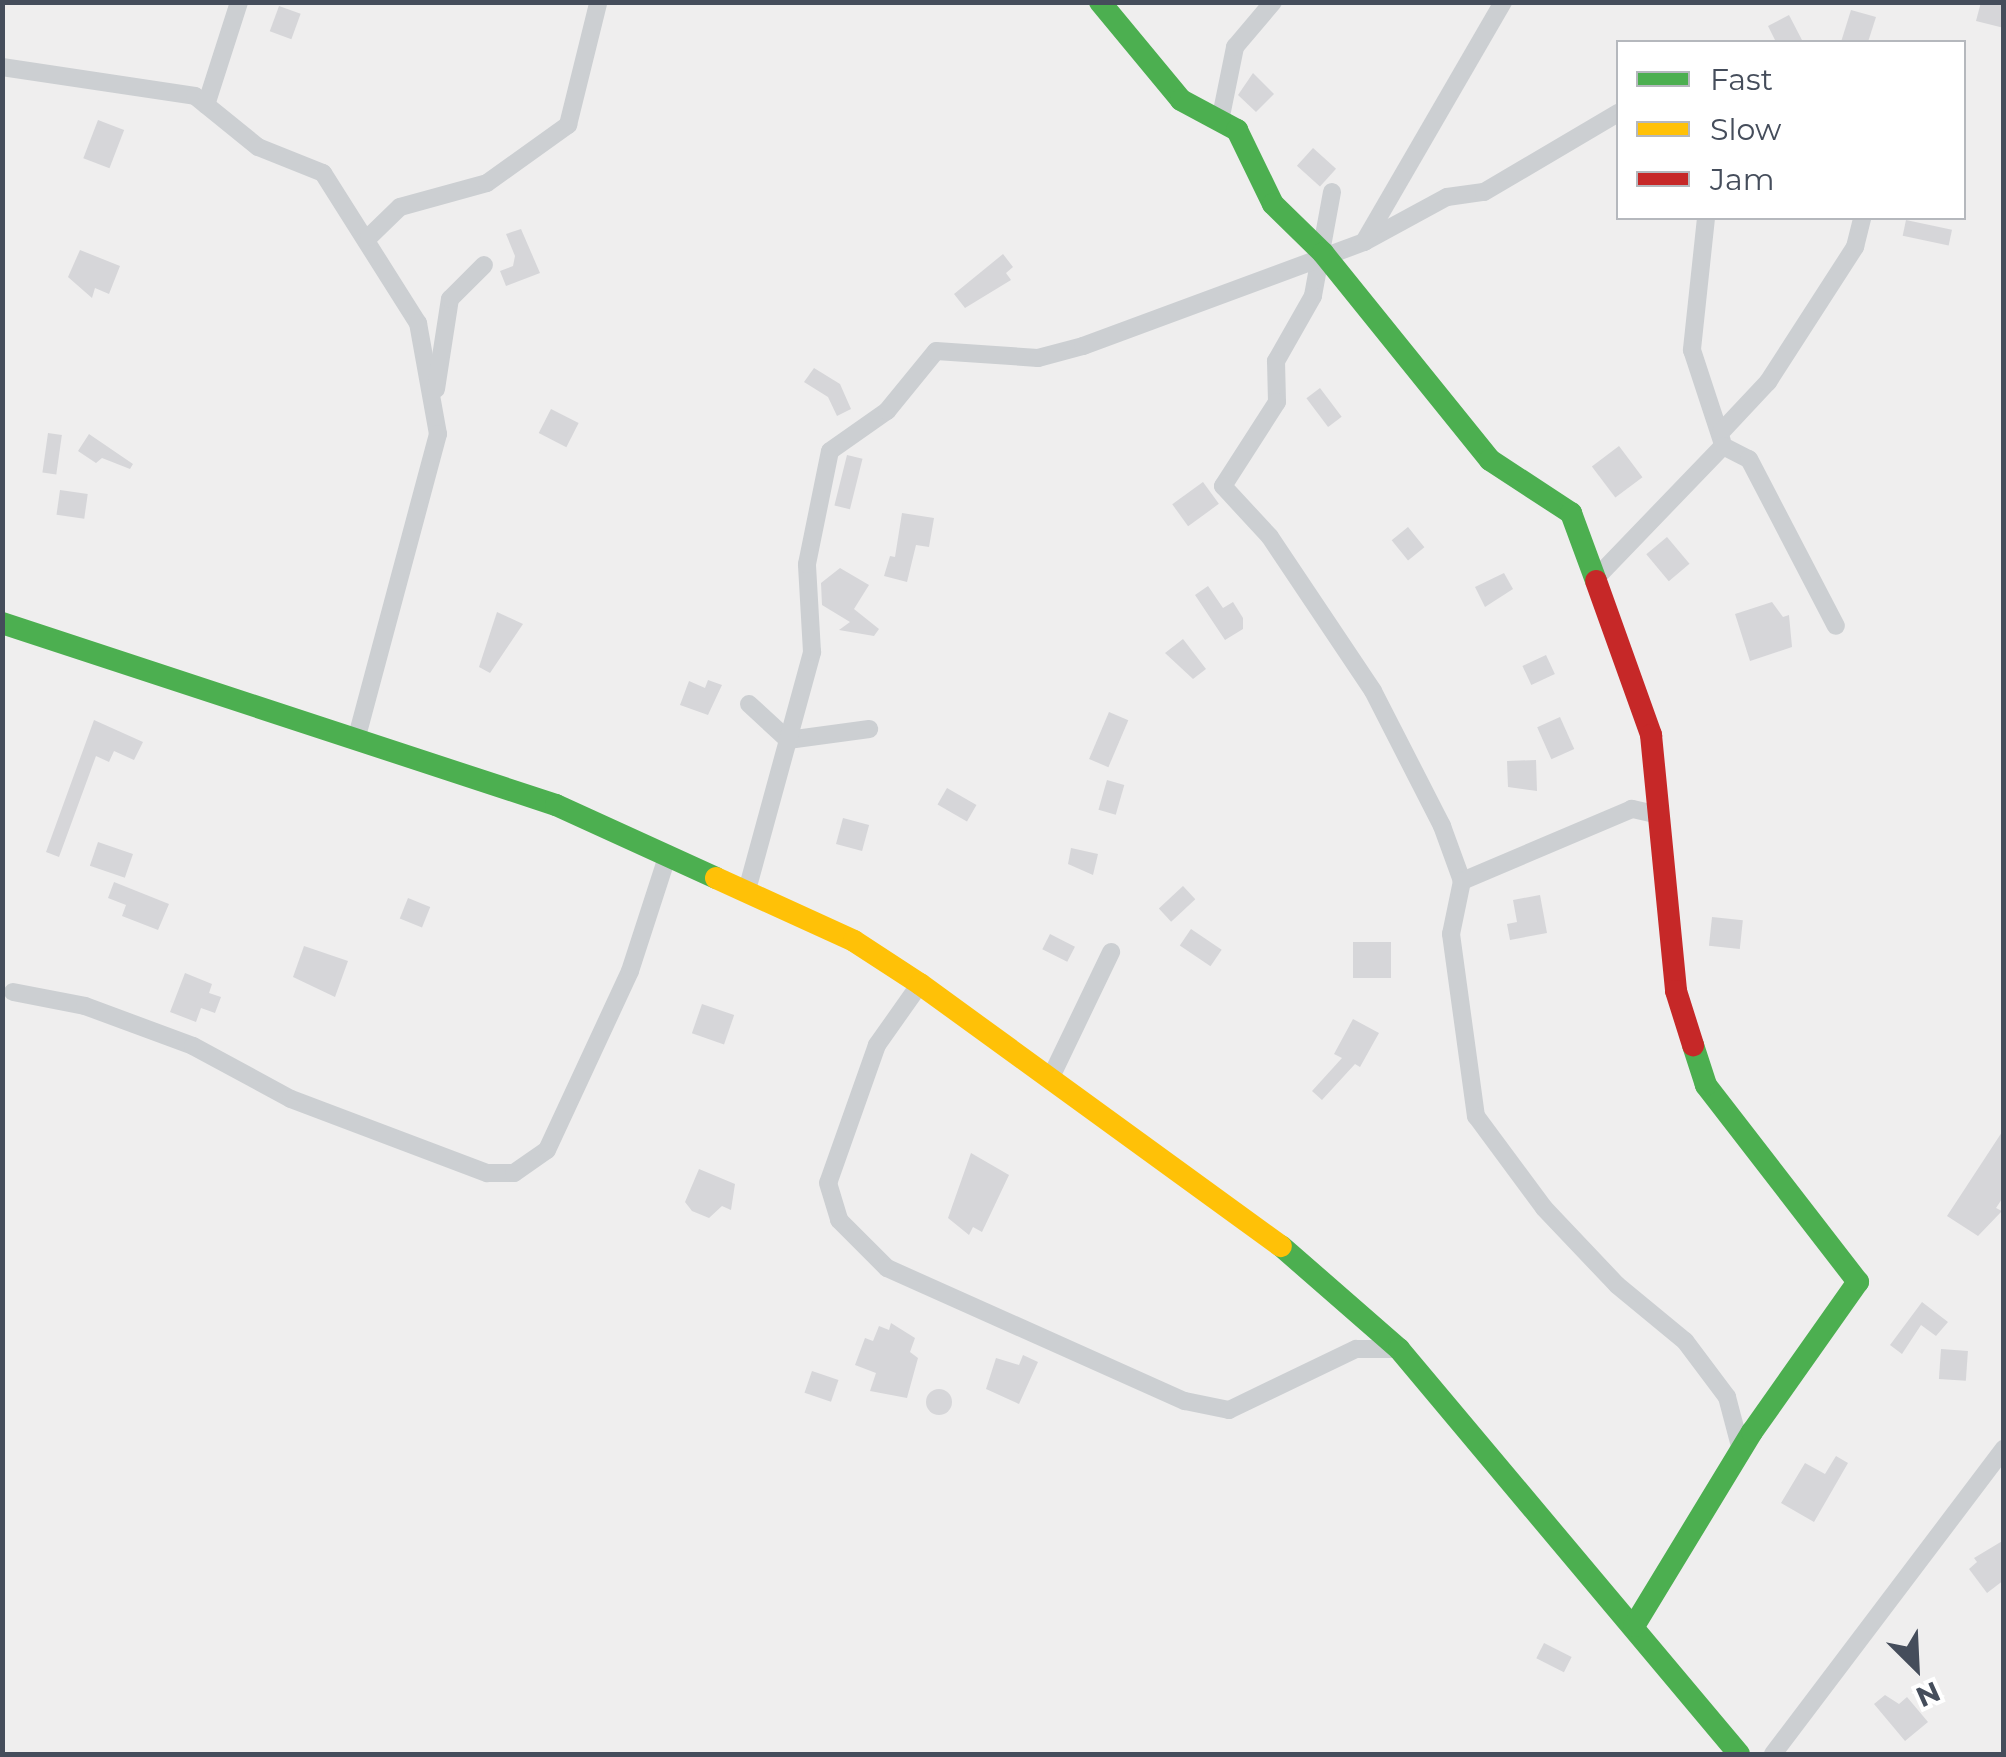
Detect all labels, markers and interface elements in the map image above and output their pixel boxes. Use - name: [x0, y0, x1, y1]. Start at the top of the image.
- legend: [1616, 40, 1966, 220]
- text: Fast: [1710, 61, 1773, 98]
- text: Slow: [1710, 111, 1781, 148]
- text: Jam: [1710, 161, 1775, 198]
- north arrow: [1866, 1617, 1966, 1717]
- text: N: [1911, 1674, 1945, 1715]

